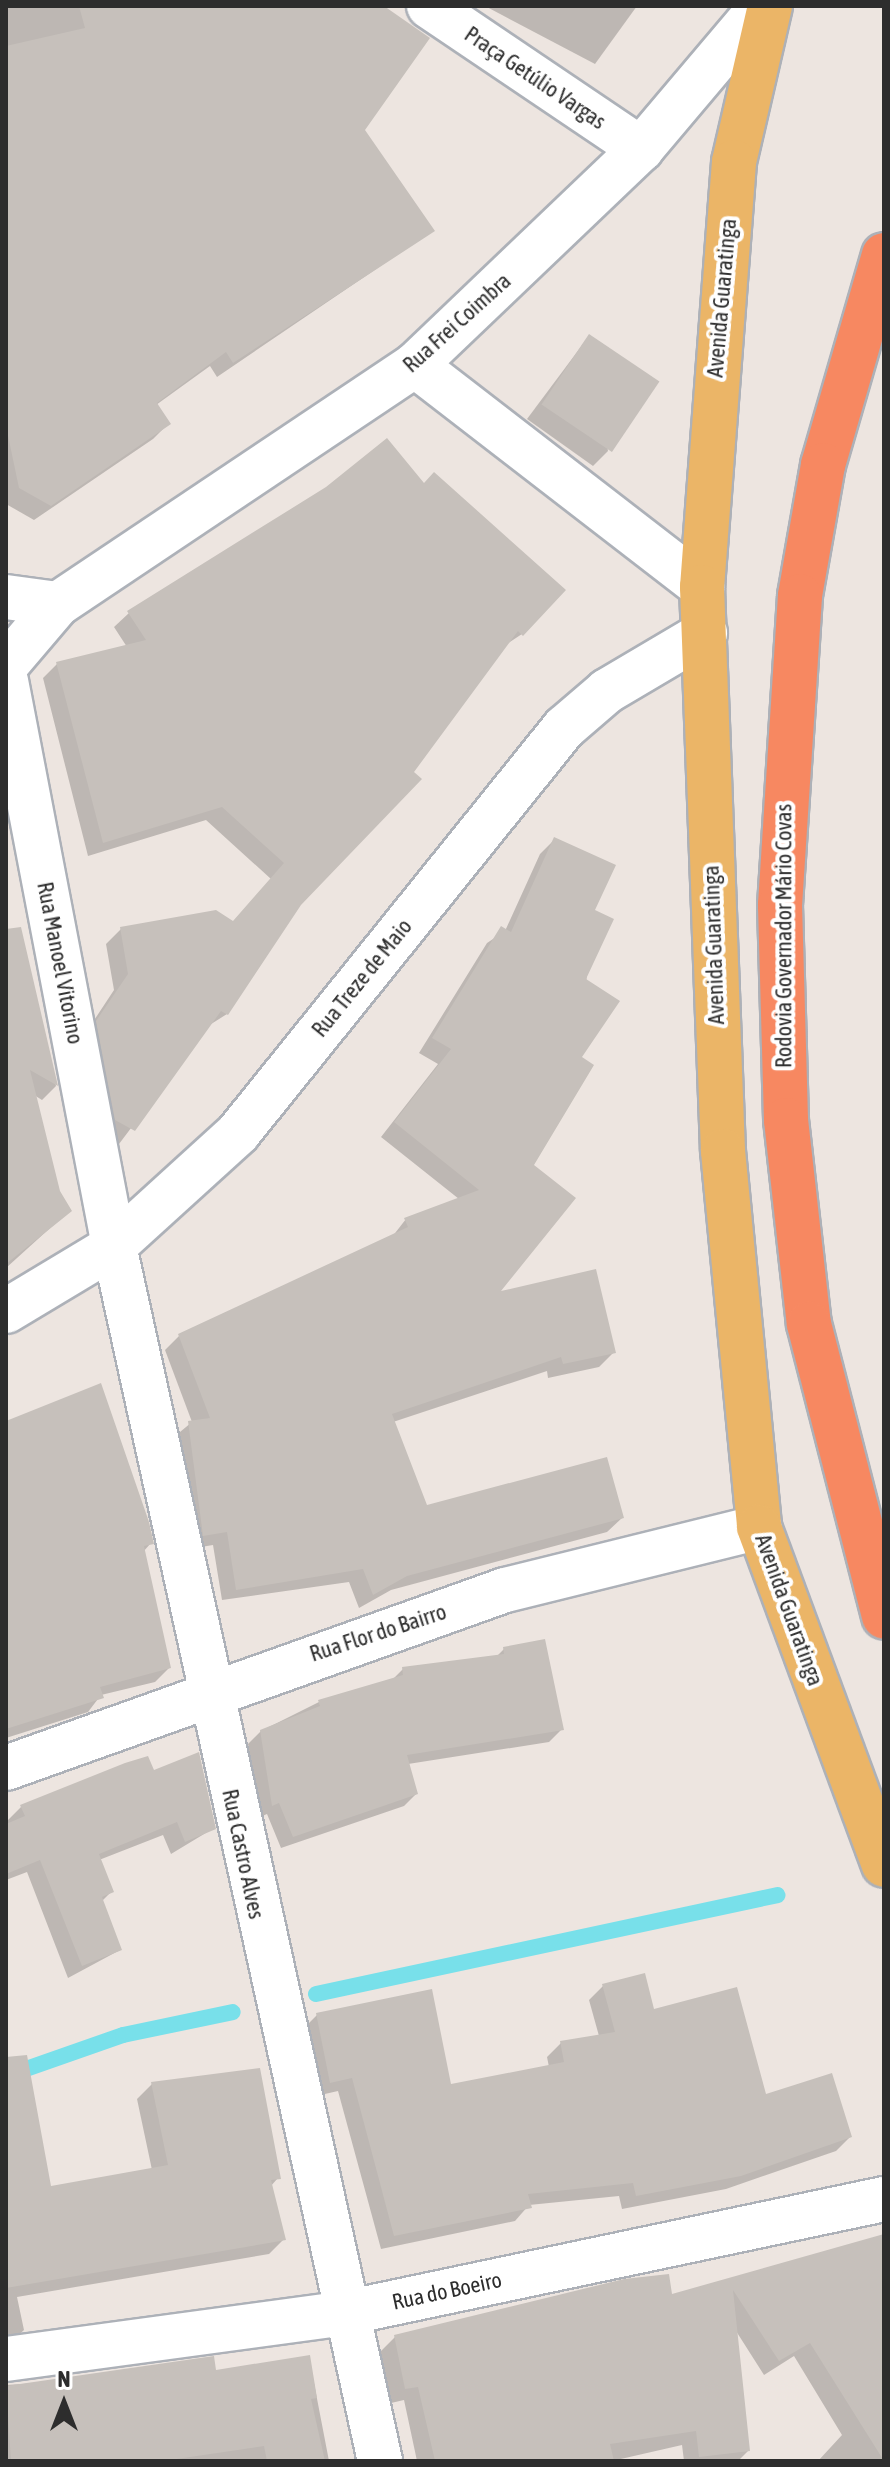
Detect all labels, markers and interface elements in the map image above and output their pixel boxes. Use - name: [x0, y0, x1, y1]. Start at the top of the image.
- street label: Praça Getúlio Vargas: [459, 21, 611, 135]
- street label: Avenida Guaratinga: [702, 218, 742, 378]
- street label: Rua Frei Coimbra: [398, 268, 516, 378]
- street label: Rodovia Governador Mário Covas: [771, 804, 797, 1068]
- street label: Avenida Guaratinga: [698, 865, 730, 1025]
- street label: Rua Manoel Vitorino: [31, 880, 89, 1046]
- street label: Rua Treze de Maio: [306, 914, 418, 1042]
- street label: Avenida Guaratinga: [749, 1531, 829, 1689]
- street label: Rua Flor do Bairro: [306, 1599, 450, 1667]
- street label: Rua Castro Alves: [216, 1787, 270, 1921]
- street label: Rua do Boeiro: [390, 2267, 504, 2315]
- north arrow: [24, 2363, 104, 2443]
- text: N: [58, 2366, 70, 2392]

